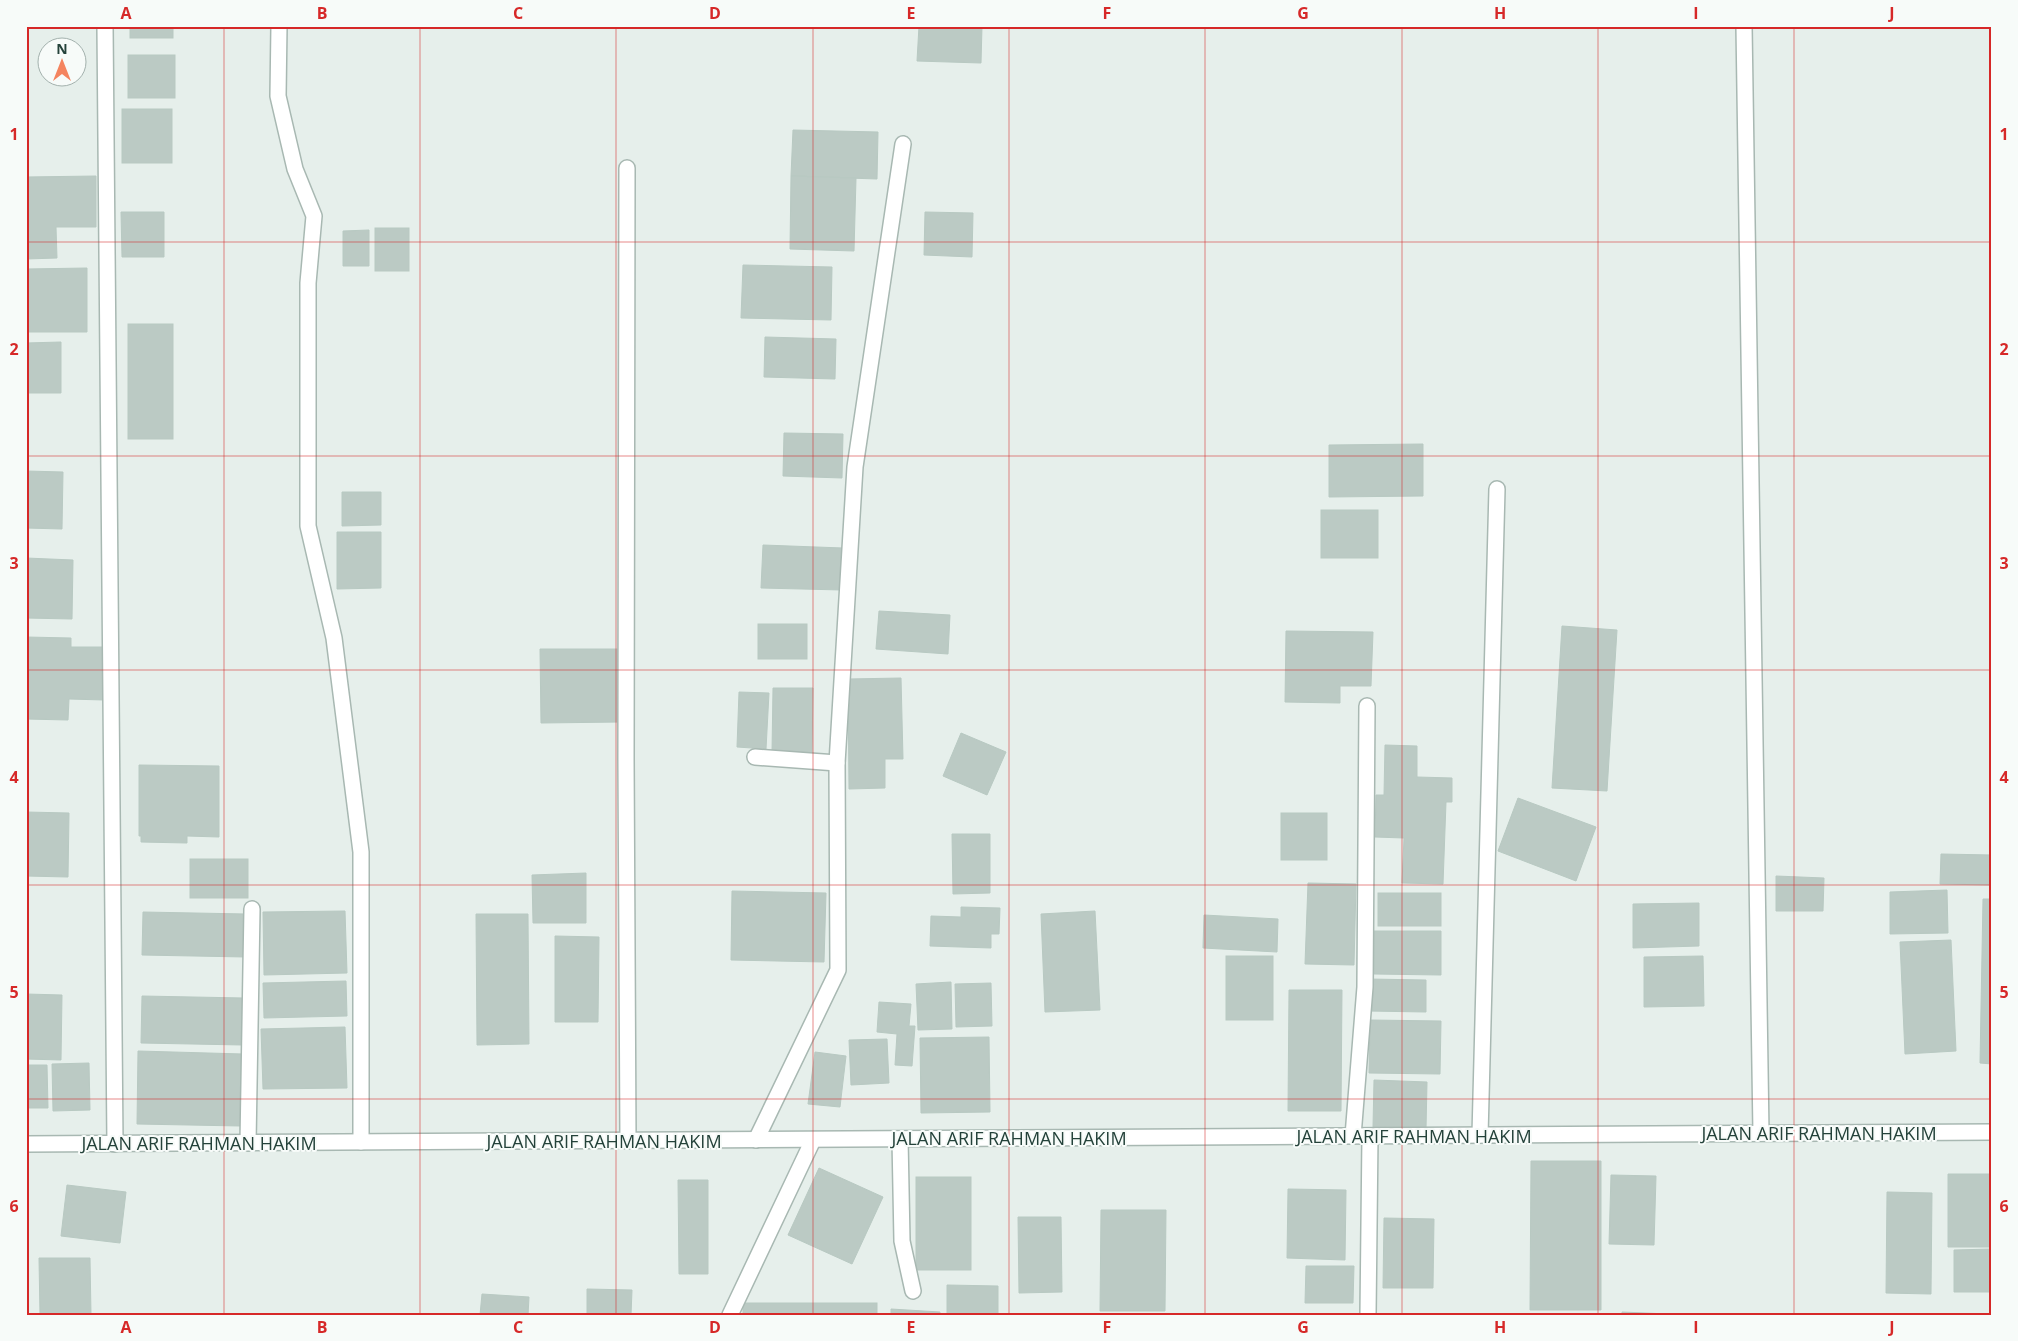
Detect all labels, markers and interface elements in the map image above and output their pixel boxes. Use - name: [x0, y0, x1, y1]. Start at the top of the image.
- text: A: [120, 2, 132, 24]
- text: B: [317, 2, 327, 24]
- text: C: [513, 2, 523, 24]
- text: D: [709, 2, 721, 24]
- text: E: [907, 2, 916, 24]
- text: F: [1103, 2, 1111, 24]
- text: G: [1297, 2, 1309, 24]
- text: H: [1494, 2, 1506, 24]
- text: I: [1693, 2, 1699, 24]
- text: J: [1887, 2, 1895, 24]
- north arrow: [38, 38, 88, 88]
- text: N: [56, 39, 68, 58]
- text: 1: [9, 123, 19, 145]
- text: 1: [1999, 123, 2009, 145]
- text: 2: [9, 338, 19, 360]
- text: 2: [1999, 338, 2009, 360]
- text: 3: [9, 552, 19, 574]
- text: 3: [1999, 552, 2009, 574]
- text: 4: [9, 766, 19, 788]
- text: 4: [1999, 766, 2009, 788]
- text: 5: [9, 981, 19, 1003]
- text: 5: [1999, 981, 2009, 1003]
- street label: JALAN ARIF RAHMAN HAKIM: [1699, 1121, 1937, 1145]
- street label: JALAN ARIF RAHMAN HAKIM: [1294, 1124, 1532, 1148]
- street label: JALAN ARIF RAHMAN HAKIM: [889, 1126, 1127, 1150]
- street label: JALAN ARIF RAHMAN HAKIM: [484, 1129, 722, 1153]
- street label: JALAN ARIF RAHMAN HAKIM: [79, 1131, 317, 1155]
- text: 6: [9, 1195, 19, 1217]
- text: 6: [1999, 1195, 2009, 1217]
- text: A: [120, 1316, 132, 1338]
- text: B: [317, 1316, 327, 1338]
- text: C: [513, 1316, 523, 1338]
- text: D: [709, 1316, 721, 1338]
- text: E: [907, 1316, 916, 1338]
- text: F: [1103, 1316, 1111, 1338]
- text: G: [1297, 1316, 1309, 1338]
- text: H: [1494, 1316, 1506, 1338]
- text: I: [1693, 1316, 1699, 1338]
- text: J: [1887, 1316, 1895, 1338]

